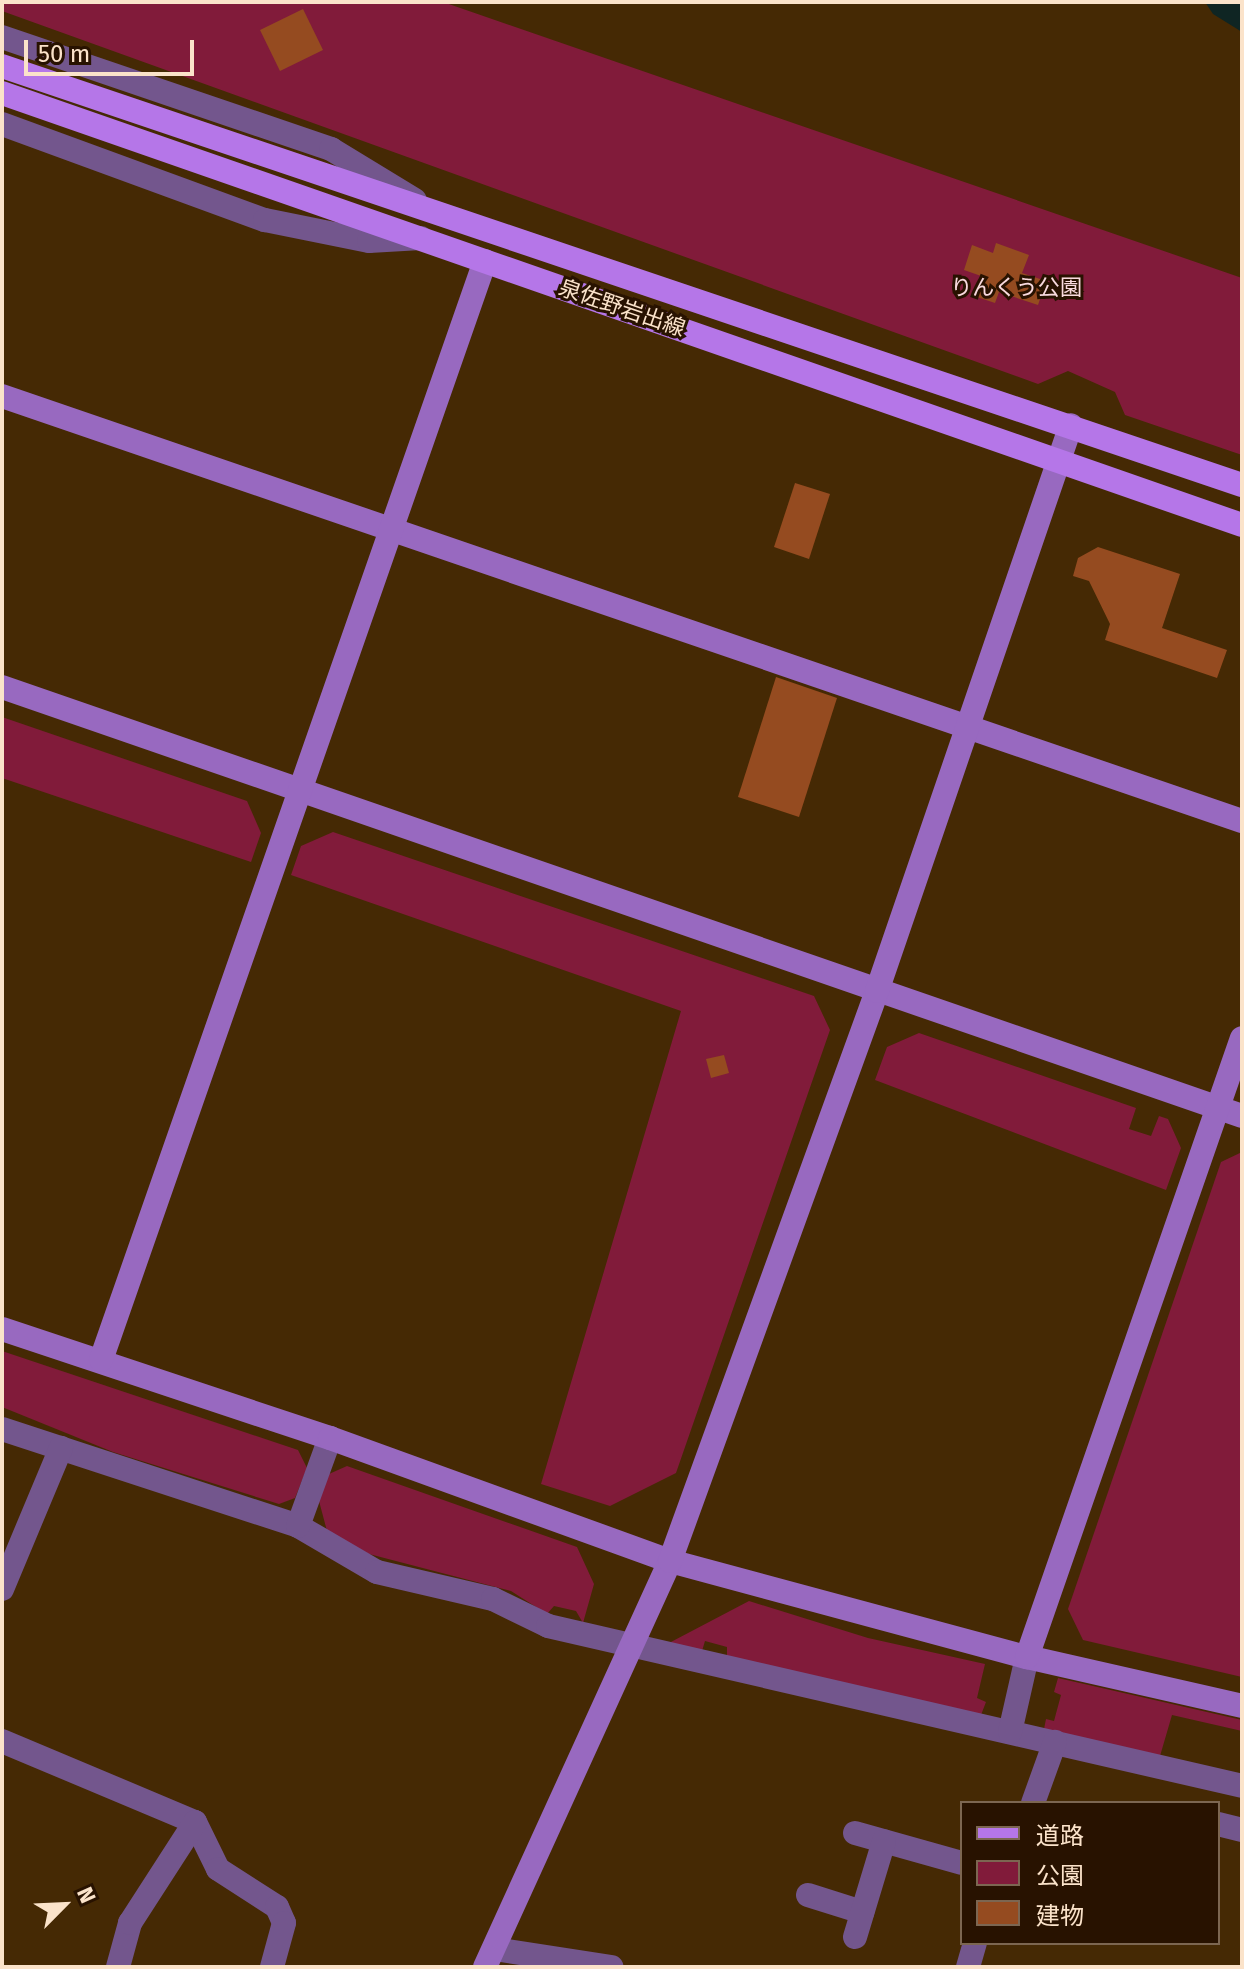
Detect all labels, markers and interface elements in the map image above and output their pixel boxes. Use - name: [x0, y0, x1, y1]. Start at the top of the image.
- scale bar: [28, 24, 198, 74]
- text: 50 m: [38, 40, 90, 68]
- street label: 泉佐野岩出線: [555, 274, 689, 342]
- park label: りんくう公園: [950, 275, 1082, 301]
- legend: [960, 1801, 1220, 1945]
- text: 道路: [1036, 1822, 1084, 1850]
- text: 公園: [1036, 1862, 1084, 1890]
- north arrow: [24, 1865, 104, 1945]
- text: N: [71, 1883, 102, 1907]
- text: 建物: [1036, 1902, 1084, 1930]

